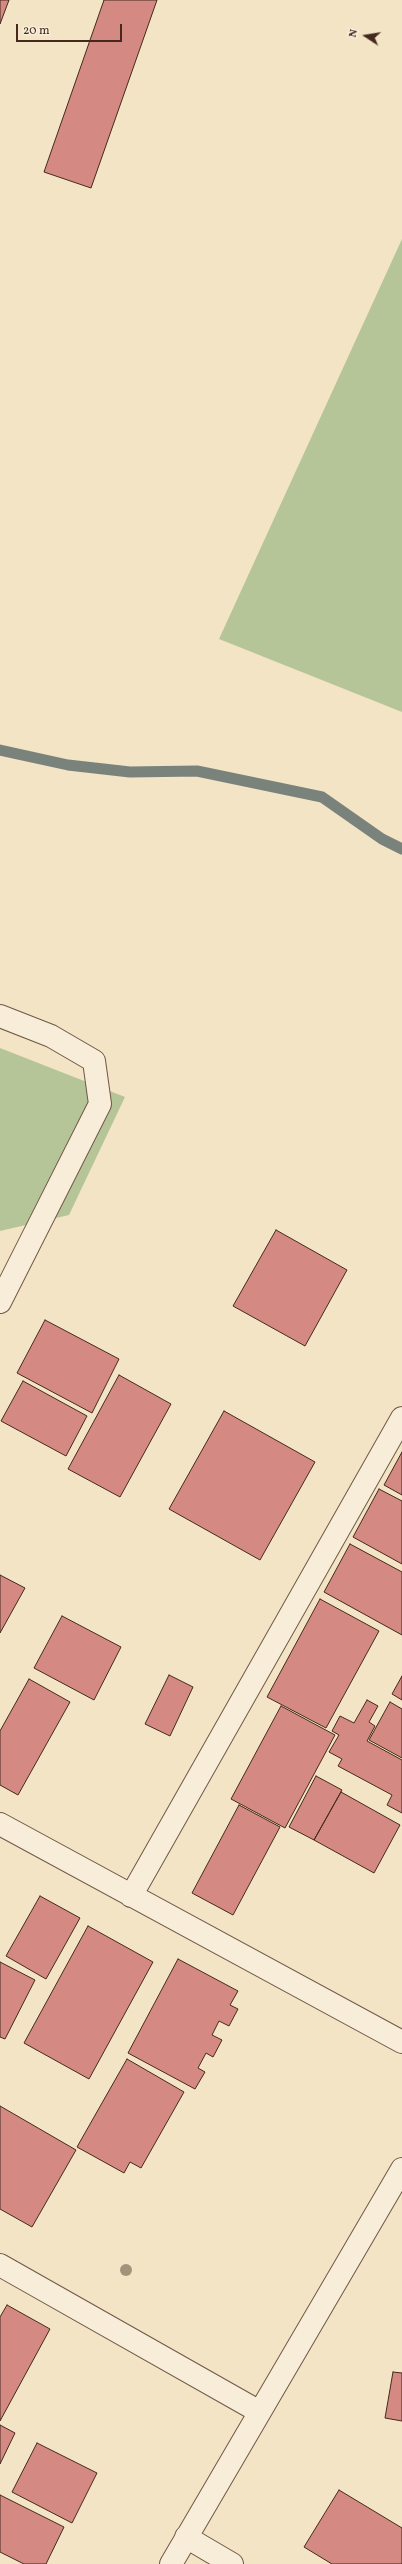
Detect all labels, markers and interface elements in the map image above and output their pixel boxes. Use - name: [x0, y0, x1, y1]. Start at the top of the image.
- scale bar: [18, 16, 124, 42]
- north arrow: [346, 16, 386, 56]
- text: 20 m: [23, 23, 50, 39]
- text: N: [346, 28, 362, 39]

